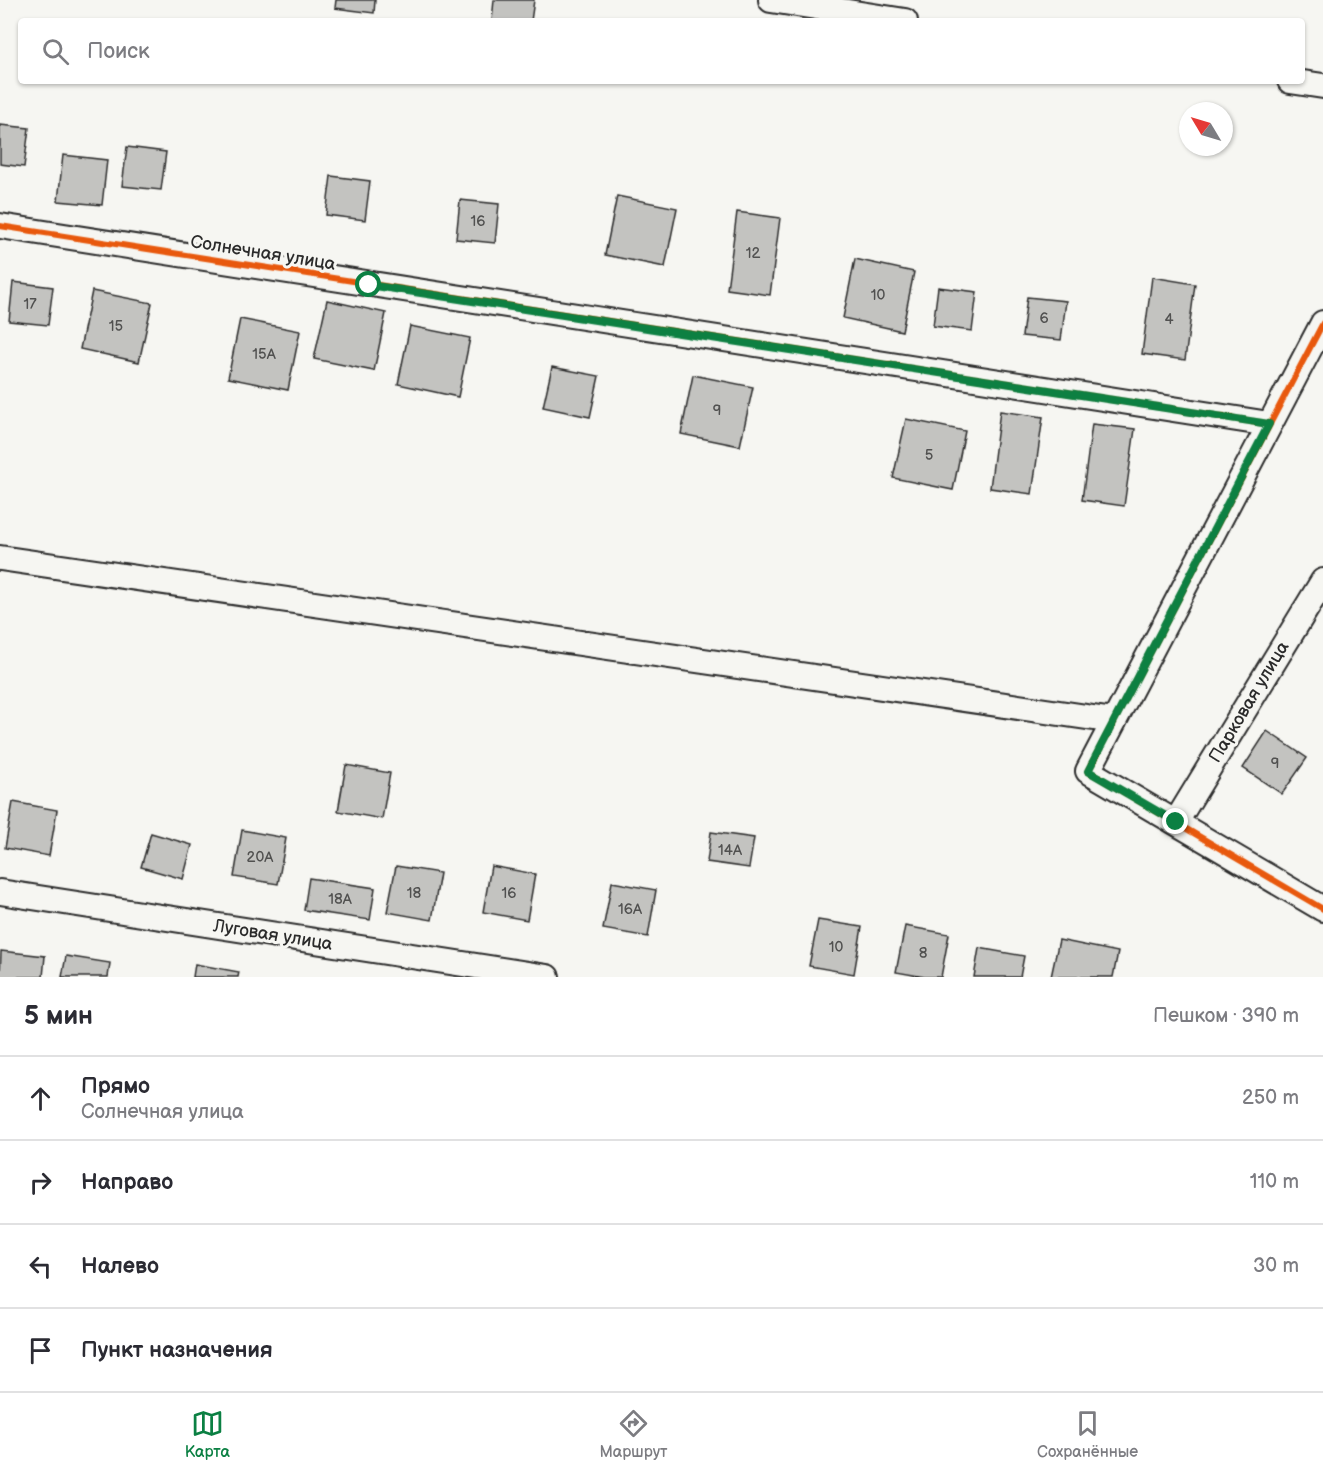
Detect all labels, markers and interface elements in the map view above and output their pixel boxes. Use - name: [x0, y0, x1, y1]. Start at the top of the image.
- search box: [18, 18, 1305, 84]
- icon: search: [39, 35, 72, 68]
- text: Поиск: [87, 38, 150, 65]
- north arrow: [1179, 102, 1233, 156]
- house number: 16: [471, 212, 485, 231]
- street label: Солнечная улица: [189, 231, 337, 275]
- house number: 12: [746, 244, 760, 263]
- route start: [355, 271, 381, 297]
- house number: 10: [871, 286, 885, 305]
- house number: 17: [23, 295, 37, 314]
- house number: 6: [1039, 309, 1049, 328]
- house number: 4: [1164, 310, 1174, 329]
- house number: 15: [109, 317, 123, 336]
- house number: 15А: [252, 345, 277, 364]
- house number: 9: [713, 401, 721, 420]
- house number: 5: [925, 446, 933, 465]
- street label: Парковая улица: [1205, 637, 1294, 766]
- house number: 9: [1271, 754, 1279, 773]
- route end: [1162, 808, 1188, 834]
- house number: 14А: [718, 841, 743, 860]
- house number: 20А: [247, 848, 274, 867]
- house number: 18: [407, 884, 422, 903]
- house number: 16: [502, 884, 516, 903]
- house number: 18А: [328, 890, 353, 909]
- house number: 16А: [618, 900, 643, 919]
- street label: Луговая улица: [211, 915, 334, 955]
- house number: 10: [829, 938, 843, 957]
- house number: 8: [919, 944, 928, 963]
- text: 5 мин: [24, 1001, 93, 1032]
- text: Пешком · 390 m: [1153, 1004, 1299, 1028]
- text: Прямо: [81, 1073, 150, 1100]
- icon: ahead: [24, 1082, 57, 1115]
- text: 250 m: [1242, 1086, 1299, 1110]
- text: Солнечная улица: [81, 1100, 244, 1124]
- icon: right: [24, 1166, 57, 1199]
- text: Направо: [81, 1169, 173, 1196]
- text: 110 m: [1250, 1170, 1299, 1194]
- icon: left: [24, 1250, 57, 1283]
- text: Налево: [81, 1253, 159, 1280]
- text: 30 m: [1253, 1254, 1299, 1278]
- icon: arrive: [24, 1334, 57, 1367]
- text: Пункт назначения: [81, 1337, 273, 1364]
- tab: Карта: [185, 1407, 230, 1462]
- tab: Маршрут: [599, 1407, 668, 1462]
- tab: Сохранённые: [1037, 1407, 1138, 1462]

